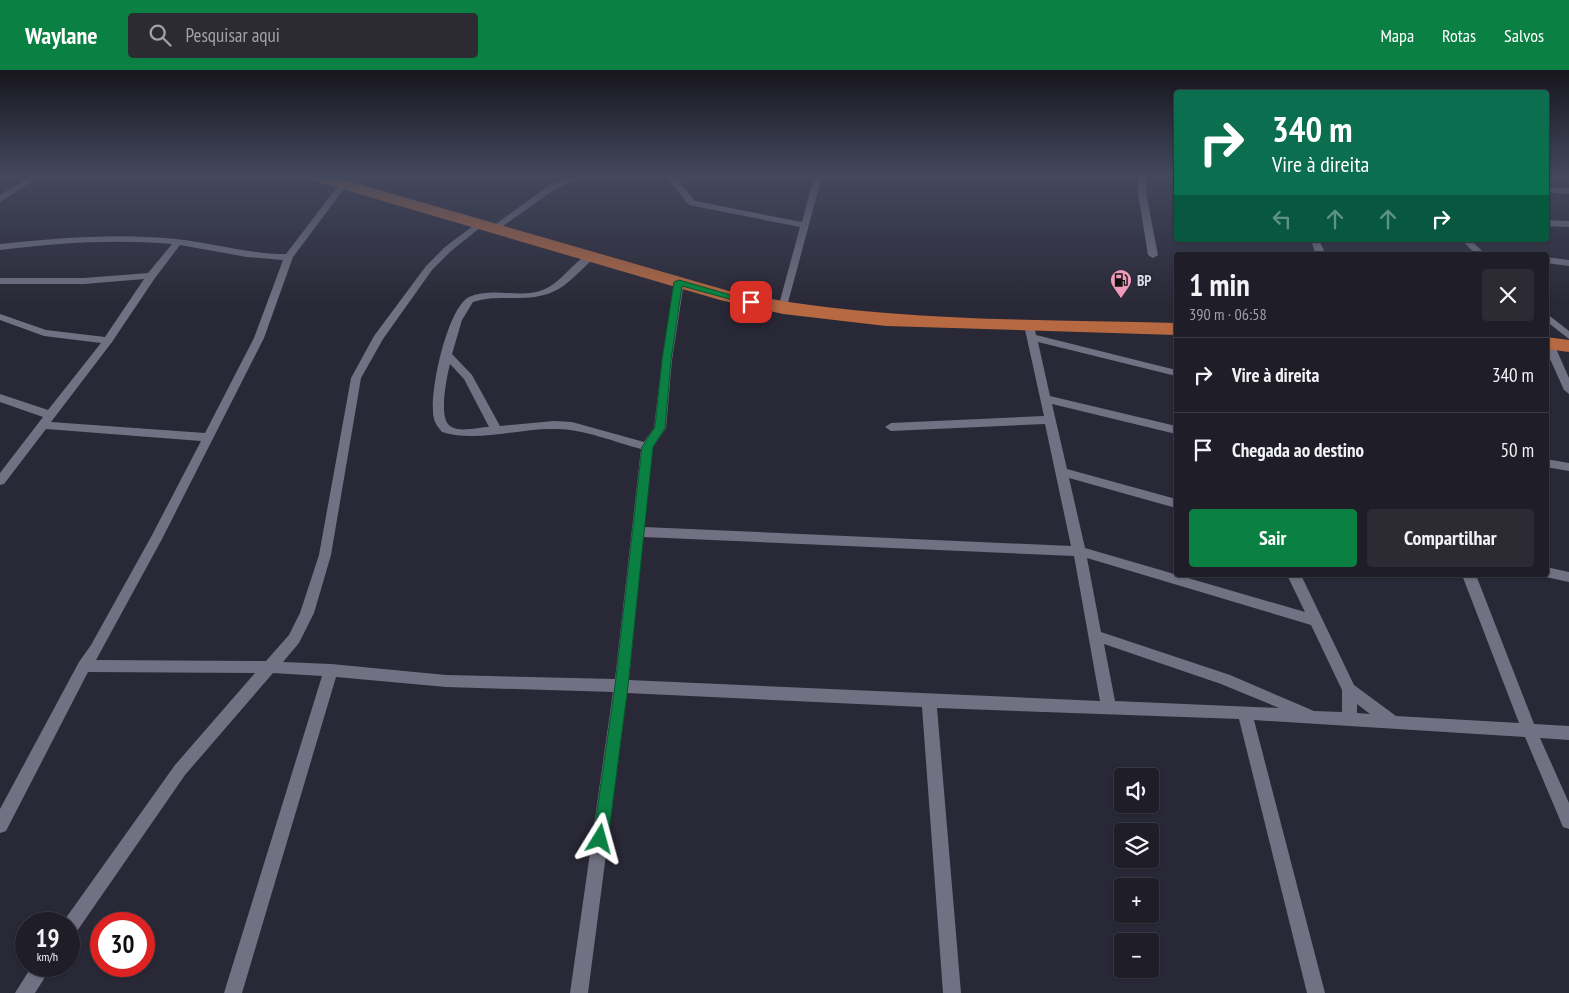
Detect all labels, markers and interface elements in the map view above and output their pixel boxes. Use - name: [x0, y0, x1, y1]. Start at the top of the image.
- search box: [128, 13, 478, 58]
- text: Waylane: [25, 20, 98, 51]
- icon: search: [146, 21, 174, 49]
- text: Pesquisar aqui: [186, 23, 280, 47]
- text: Mapa: [1380, 24, 1414, 47]
- text: Rotas: [1442, 24, 1476, 47]
- text: Salvos: [1504, 24, 1544, 47]
- text: 340 m: [1272, 106, 1353, 152]
- icon: right: [1189, 110, 1254, 175]
- text: Vire à direita: [1272, 150, 1369, 178]
- icon: left: [1268, 205, 1296, 233]
- icon: ahead: [1321, 205, 1349, 233]
- icon: ahead: [1374, 205, 1402, 233]
- icon: right: [1427, 205, 1455, 233]
- text: 1 min: [1189, 265, 1250, 304]
- fuel station icon: BP: [1109, 268, 1133, 299]
- button: close: [1482, 269, 1534, 321]
- place label: BP: [1137, 271, 1152, 290]
- pin: [730, 281, 772, 323]
- icon: arrive: [737, 288, 765, 316]
- text: 390 m · 06:58: [1189, 304, 1267, 324]
- icon: right: [1189, 361, 1217, 389]
- text: Vire à direita: [1232, 363, 1319, 387]
- text: 340 m: [1492, 363, 1534, 387]
- icon: arrive: [1189, 436, 1217, 464]
- text: Chegada ao destino: [1232, 438, 1364, 462]
- text: 50 m: [1501, 438, 1534, 462]
- button: Sair: [1189, 509, 1357, 567]
- button: Compartilhar: [1367, 509, 1534, 567]
- map controls: [1114, 768, 1159, 978]
- button: sound: [1114, 768, 1159, 813]
- position arrow: [573, 812, 625, 864]
- button: layers: [1114, 823, 1159, 868]
- button: +: [1114, 878, 1159, 923]
- speed limit sign: 30: [90, 912, 155, 977]
- text: 19: [36, 922, 59, 954]
- button: −: [1114, 933, 1159, 978]
- text: km/h: [37, 949, 58, 964]

